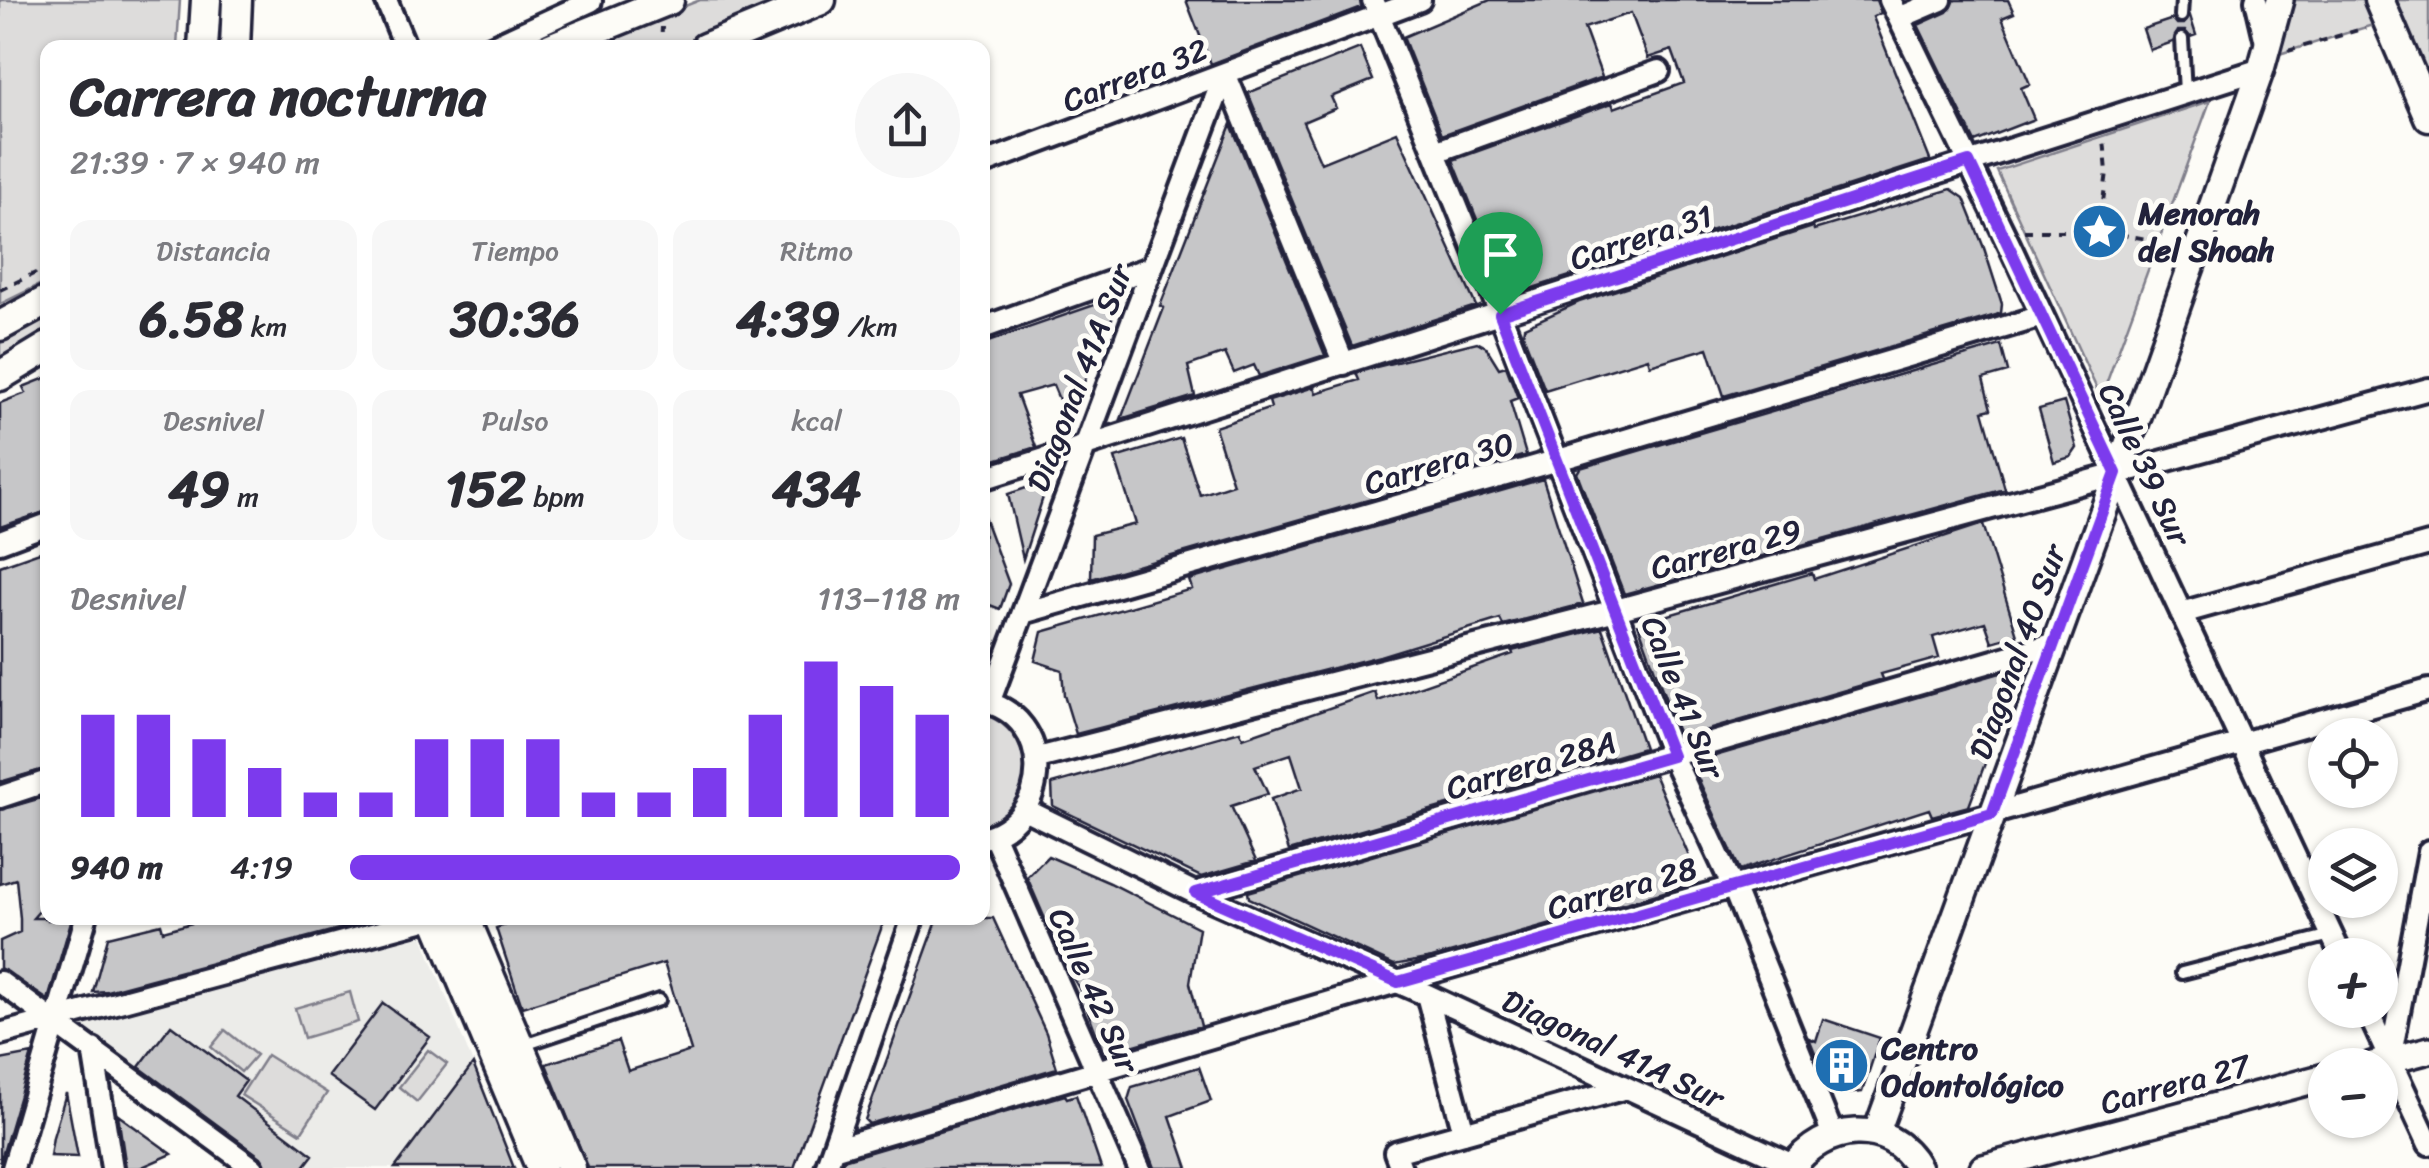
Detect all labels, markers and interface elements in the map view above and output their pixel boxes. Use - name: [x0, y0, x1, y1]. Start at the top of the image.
- street label: Carrera 32: [1054, 22, 1216, 129]
- text: Carrera nocturna: [70, 48, 486, 145]
- button: share: [855, 73, 960, 178]
- text: 21:39 · 7 × 940 m: [70, 134, 320, 191]
- place label: Menorah del Shoah: [2137, 185, 2275, 279]
- street label: Carrera 31: [1562, 188, 1720, 287]
- place icon: Menorah del Shoah: [2069, 201, 2129, 261]
- pin: [1458, 212, 1543, 315]
- text: Distancia: [156, 226, 271, 275]
- text: Tiempo: [471, 226, 559, 275]
- text: Ritmo: [780, 226, 853, 275]
- icon: arrive: [1473, 227, 1528, 282]
- street label: Diagonal 41A Sur: [1010, 254, 1150, 501]
- text: 6.58: [139, 275, 244, 364]
- text: 30:36: [450, 275, 580, 364]
- text: 4:39: [736, 275, 840, 364]
- text: km: [244, 302, 287, 351]
- text: /km: [840, 302, 898, 351]
- street label: Calle 39 Sur: [2082, 373, 2208, 557]
- text: Desnivel: [163, 396, 264, 445]
- text: Pulso: [481, 396, 549, 445]
- text: kcal: [791, 396, 842, 445]
- street label: Carrera 30: [1357, 415, 1521, 512]
- text: 49: [168, 445, 230, 534]
- text: 152: [445, 445, 526, 534]
- text: 434: [772, 445, 862, 534]
- text: m: [230, 472, 259, 521]
- text: bpm: [526, 472, 585, 521]
- street label: Carrera 29: [1644, 502, 1808, 597]
- street label: Diagonal 40 Sur: [1952, 535, 2083, 768]
- text: Desnivel: [70, 570, 186, 627]
- text: 113–118 m: [817, 570, 960, 627]
- street label: Calle 41 Sur: [1624, 607, 1742, 789]
- street label: Carrera 28A: [1439, 714, 1623, 817]
- map controls: [2308, 718, 2398, 1138]
- button: locate: [2308, 718, 2398, 808]
- button: layers: [2308, 828, 2398, 918]
- text: 940 m: [70, 839, 163, 896]
- text: 4:19: [230, 839, 293, 896]
- street label: Carrera 28: [1540, 840, 1704, 937]
- street label: Calle 42 Sur: [1032, 898, 1156, 1084]
- button: +: [2308, 938, 2398, 1028]
- street label: Diagonal 41A Sur: [1492, 973, 1735, 1127]
- place label: Centro Odontológico: [1880, 1020, 2065, 1114]
- building icon: Centro Odontológico: [1812, 1036, 1872, 1096]
- street label: Carrera 27: [2094, 1037, 2258, 1132]
- button: −: [2308, 1048, 2398, 1138]

